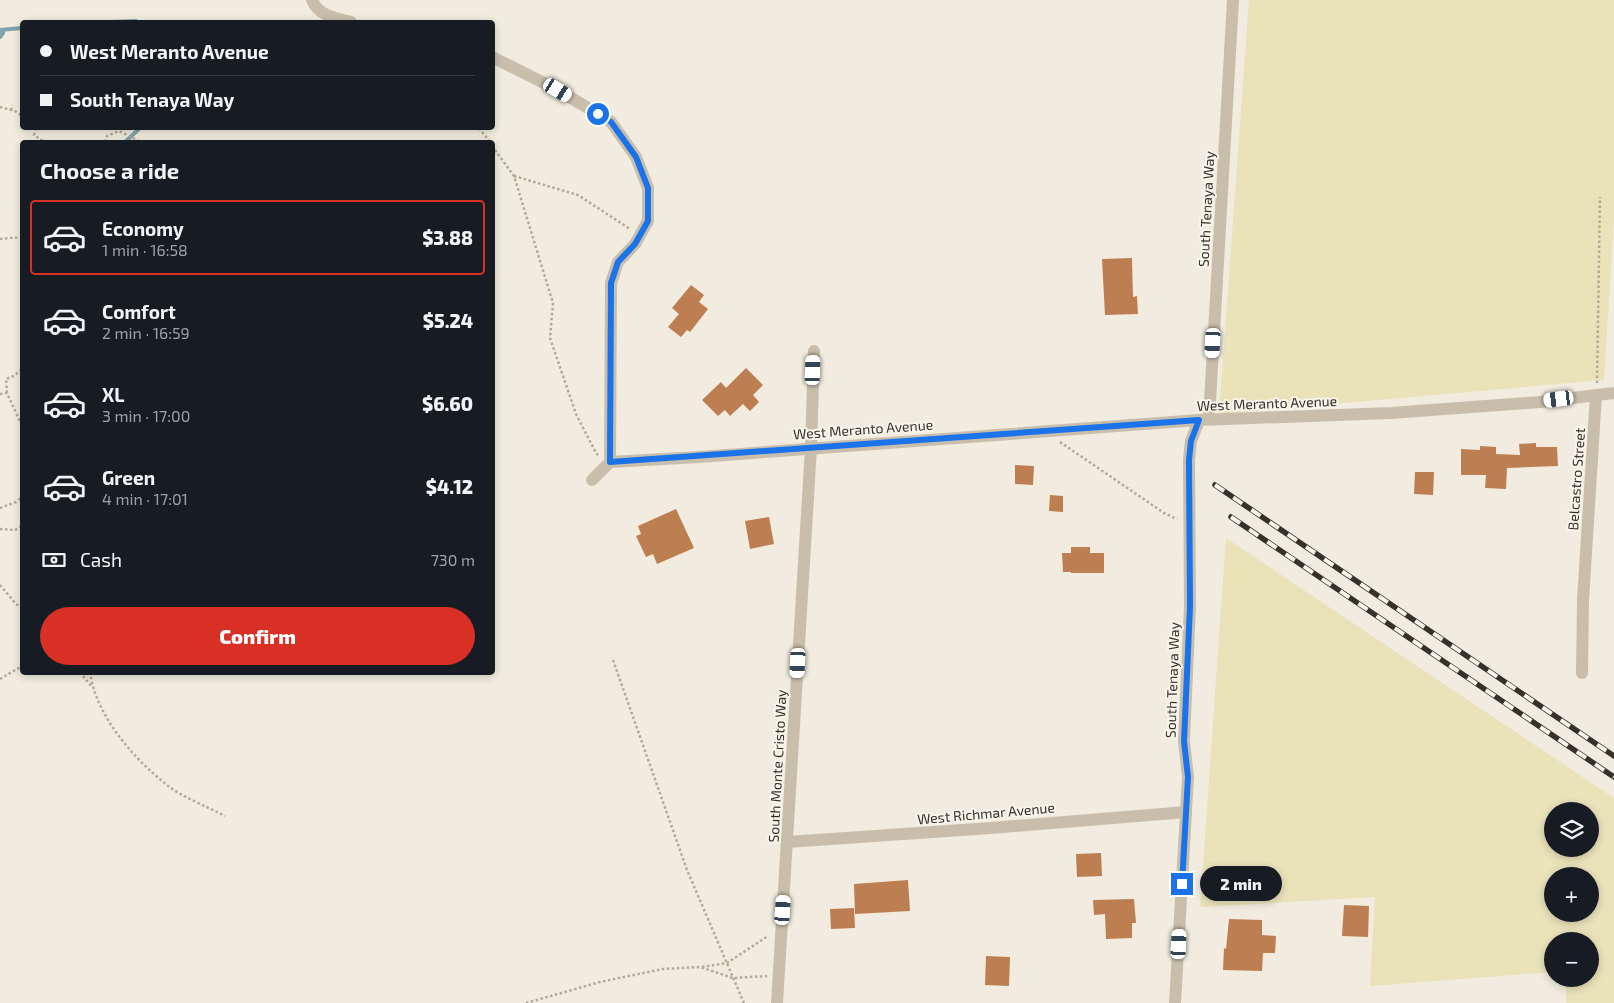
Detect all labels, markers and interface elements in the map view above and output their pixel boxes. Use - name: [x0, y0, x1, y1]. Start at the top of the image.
- text: West Meranto Avenue: [70, 40, 269, 63]
- car: [541, 76, 574, 104]
- text: South Tenaya Way: [70, 88, 234, 111]
- route start: [587, 103, 609, 125]
- street label: South Tenaya Way: [1194, 150, 1218, 267]
- text: Choose a ride: [40, 157, 179, 183]
- icon: car: [42, 215, 87, 260]
- text: Economy: [102, 217, 184, 240]
- text: $3.88: [422, 226, 473, 249]
- text: 1 min · 16:58: [102, 240, 188, 259]
- icon: car: [42, 298, 87, 343]
- text: Comfort: [102, 300, 176, 323]
- text: $5.24: [423, 309, 473, 332]
- text: 2 min · 16:59: [102, 323, 190, 342]
- car: [1204, 328, 1221, 358]
- car: [804, 355, 821, 385]
- icon: car: [42, 381, 87, 426]
- text: XL: [102, 383, 124, 406]
- car: [1543, 390, 1574, 408]
- text: $6.60: [422, 392, 473, 415]
- street label: West Meranto Avenue: [1197, 392, 1337, 414]
- text: 3 min · 17:00: [102, 406, 190, 425]
- street label: West Meranto Avenue: [792, 416, 934, 442]
- street label: Belcastro Street: [1564, 427, 1588, 531]
- icon: car: [42, 464, 87, 509]
- text: Green: [102, 466, 155, 489]
- text: $4.12: [426, 475, 473, 498]
- text: 4 min · 17:01: [102, 489, 188, 508]
- icon: cash: [40, 546, 68, 574]
- text: Cash: [80, 548, 122, 571]
- text: 730 m: [431, 550, 475, 569]
- button: Confirm: [40, 607, 475, 665]
- street label: South Tenaya Way: [1161, 621, 1183, 738]
- car: [789, 648, 806, 678]
- street label: South Monte Cristo Way: [764, 688, 790, 843]
- street label: West Richmar Avenue: [916, 799, 1056, 827]
- map controls: [1544, 802, 1599, 987]
- button: layers: [1544, 802, 1599, 857]
- callout: 2 min: [1200, 866, 1282, 902]
- button: +: [1544, 867, 1599, 922]
- route end: [1171, 873, 1193, 895]
- text: 2 min: [1220, 874, 1262, 893]
- car: [774, 895, 791, 925]
- car: [1170, 929, 1187, 959]
- button: −: [1544, 932, 1599, 987]

